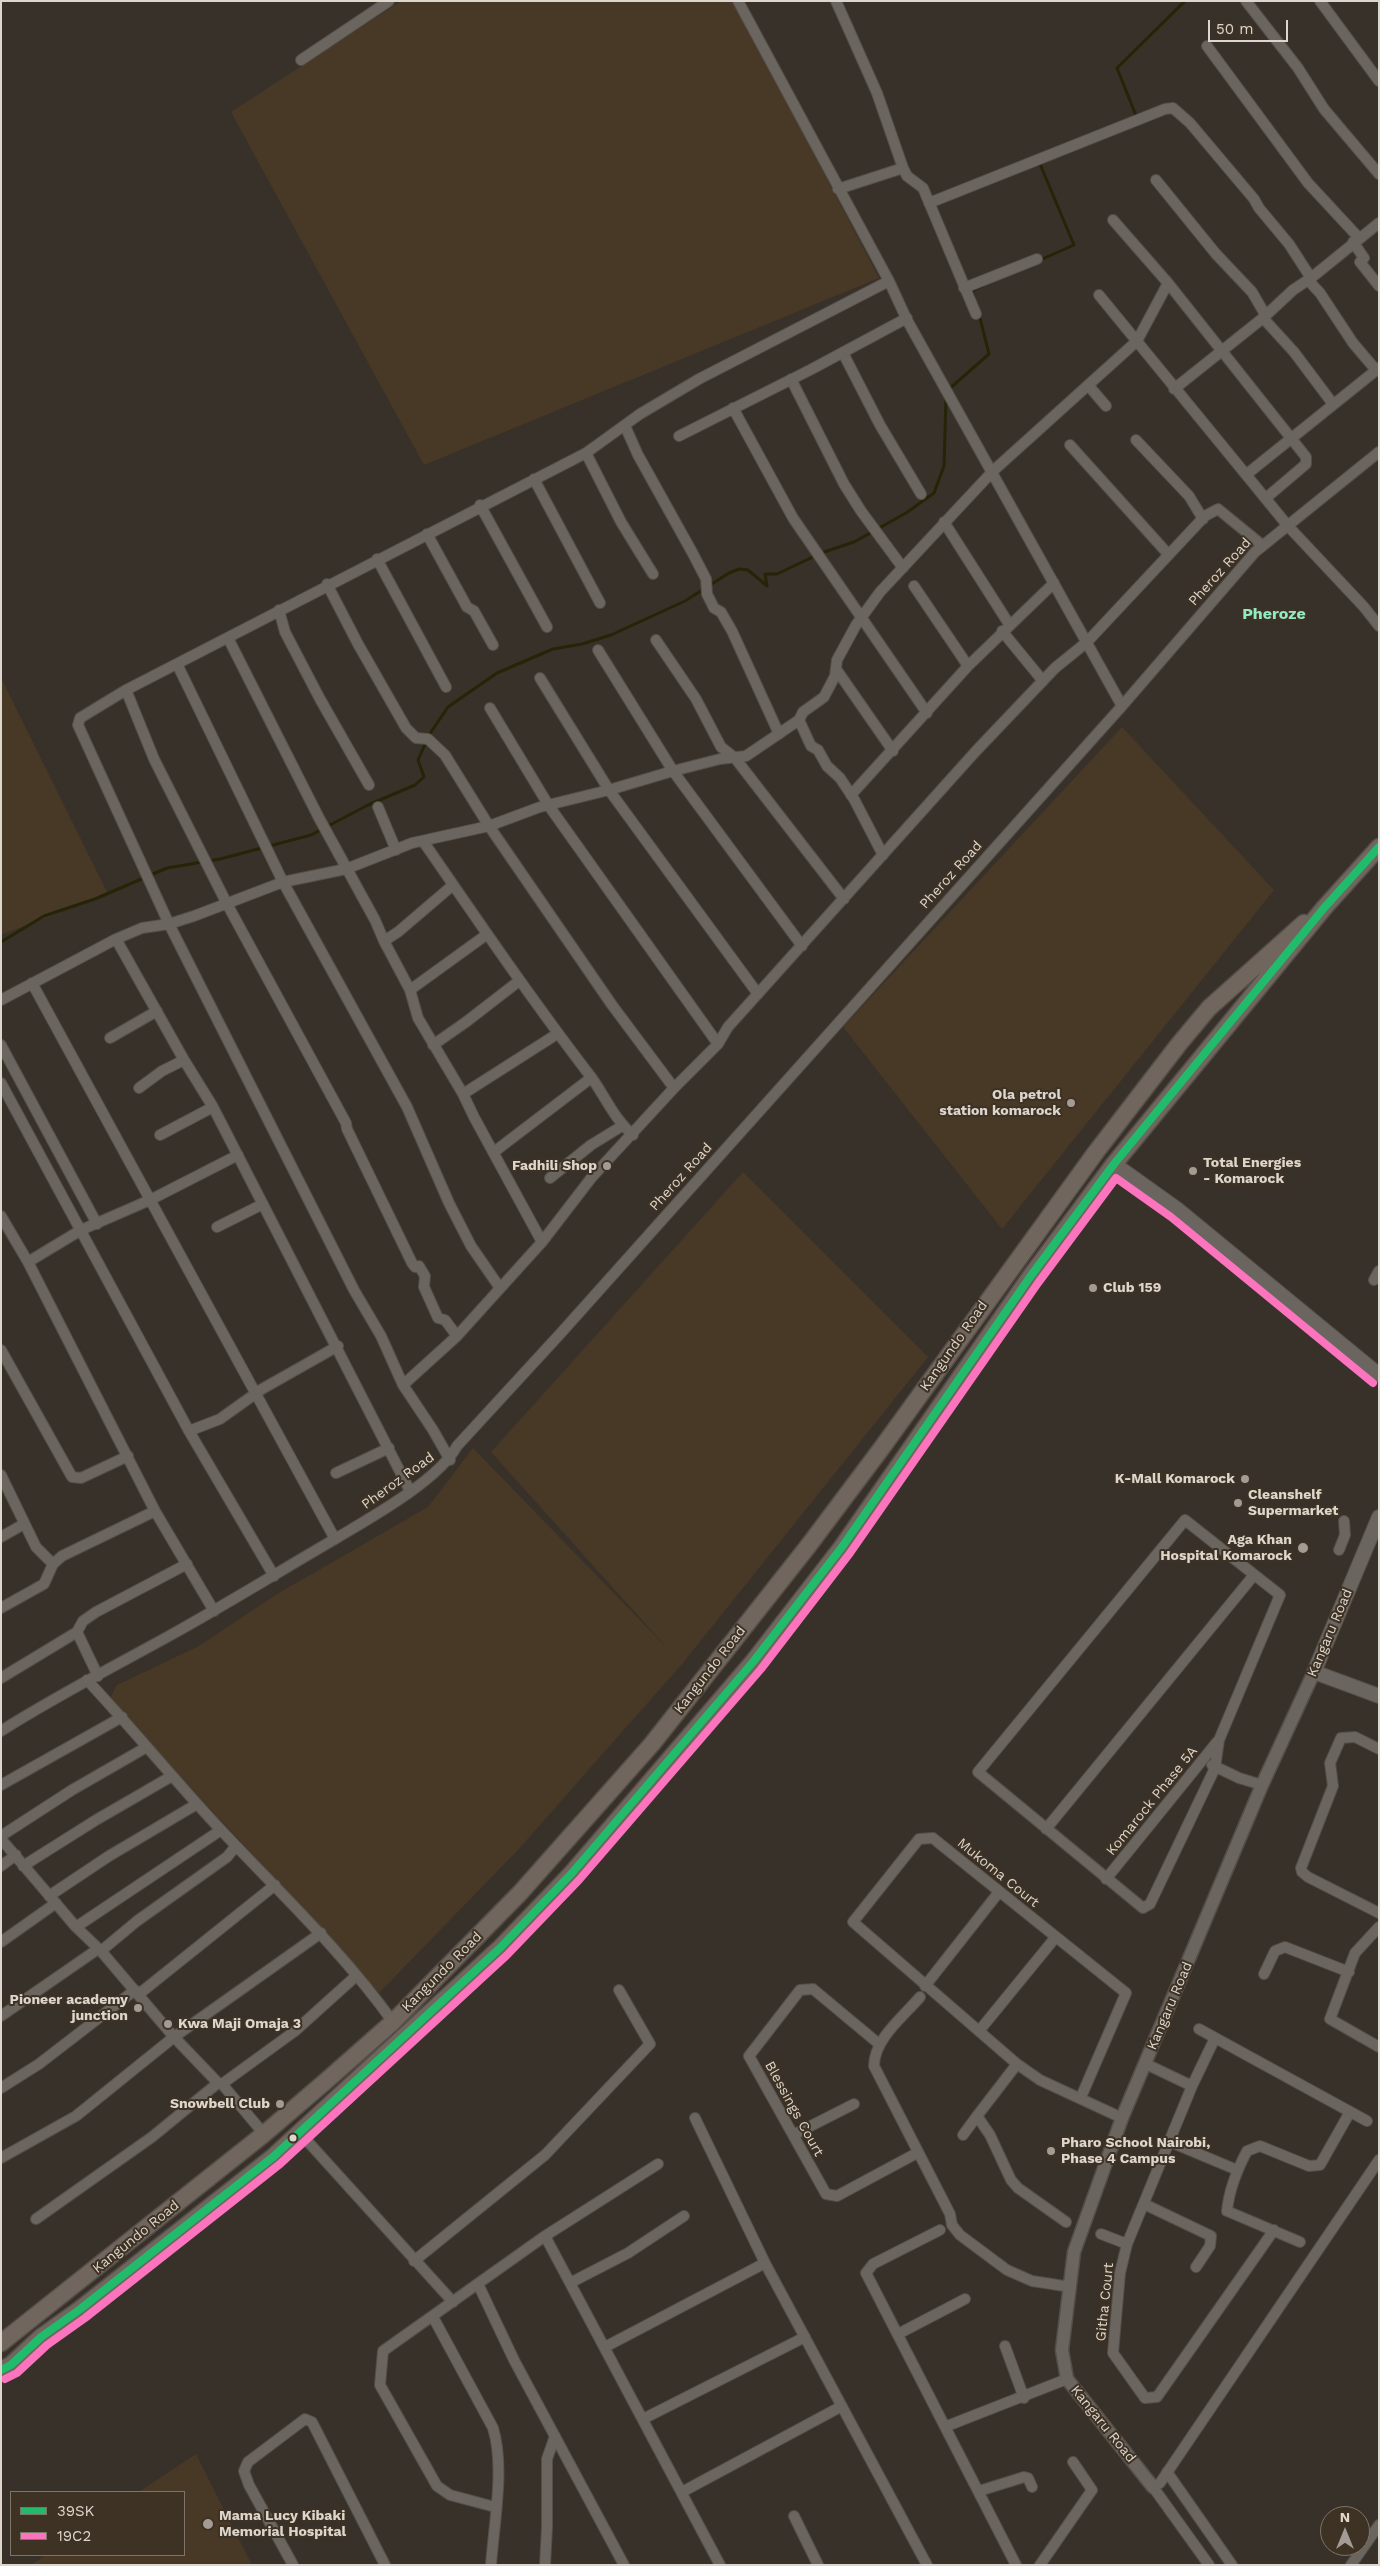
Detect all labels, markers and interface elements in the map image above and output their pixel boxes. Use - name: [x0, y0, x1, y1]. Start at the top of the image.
- scale bar: [1210, 10, 1290, 42]
- text: 50 m: [1216, 20, 1253, 38]
- street label: Pheroz Road: [1185, 535, 1255, 609]
- district label: Pheroze: [1242, 604, 1306, 624]
- street label: Pheroz Road: [916, 838, 986, 912]
- place label: Ola petrol station komarock: [939, 1087, 1061, 1120]
- marker: Ola petrol station komarock: [1065, 1097, 1077, 1109]
- street label: Pheroz Road: [646, 1140, 716, 1214]
- place label: Total Energies - Komarock: [1203, 1155, 1301, 1188]
- place label: Fadhili Shop: [512, 1158, 597, 1174]
- marker: Fadhili Shop: [601, 1160, 613, 1172]
- marker: Total Energies - Komarock: [1187, 1165, 1199, 1177]
- place label: Club 159: [1103, 1280, 1161, 1296]
- marker: Club 159: [1087, 1282, 1099, 1294]
- street label: Kangundo Road: [917, 1298, 991, 1394]
- street label: Pheroz Road: [358, 1449, 438, 1513]
- place label: K-Mall Komarock: [1115, 1471, 1235, 1487]
- marker: K-Mall Komarock: [1239, 1473, 1251, 1485]
- place label: Cleanshelf Supermarket: [1248, 1487, 1338, 1520]
- marker: Cleanshelf Supermarket: [1232, 1497, 1244, 1509]
- place label: Aga Khan Hospital Komarock: [1160, 1532, 1292, 1564]
- marker: Aga Khan Hospital Komarock: [1296, 1541, 1310, 1555]
- street label: Kangaru Road: [1304, 1586, 1356, 1680]
- street label: Kangundo Road: [671, 1623, 749, 1717]
- street label: Komarock Phase 5A: [1103, 1743, 1201, 1859]
- street label: Mukoma Court: [954, 1835, 1042, 1911]
- street label: Kangundo Road: [398, 1928, 486, 2016]
- street label: Kangaru Road: [1144, 1959, 1196, 2053]
- place label: Pioneer academy junction: [10, 1992, 128, 2024]
- marker: Pioneer academy junction: [132, 2002, 144, 2014]
- place label: Kwa Maji Omaja 3: [178, 2016, 301, 2032]
- marker: Kwa Maji Omaja 3: [162, 2018, 174, 2030]
- street label: Blessings Court: [761, 2059, 827, 2159]
- place label: Snowbell Club: [170, 2096, 270, 2112]
- marker: Snowbell Club: [274, 2098, 286, 2110]
- unlabelled marker: [288, 2133, 298, 2143]
- place label: Pharo School Nairobi, Phase 4 Campus: [1061, 2135, 1210, 2168]
- marker: Pharo School Nairobi, Phase 4 Campus: [1045, 2145, 1057, 2157]
- street label: Kangundo Road: [89, 2197, 183, 2277]
- street label: Githa Court: [1093, 2262, 1117, 2342]
- street label: Kangaru Road: [1067, 2382, 1139, 2466]
- legend: [10, 2491, 185, 2556]
- text: 39SK: [57, 2502, 94, 2520]
- north arrow: [1320, 2506, 1370, 2556]
- place label: Mama Lucy Kibaki Memorial Hospital: [219, 2508, 346, 2540]
- text: N: [1340, 2509, 1350, 2525]
- marker: Mama Lucy Kibaki Memorial Hospital: [201, 2517, 215, 2531]
- text: 19C2: [57, 2527, 91, 2545]

